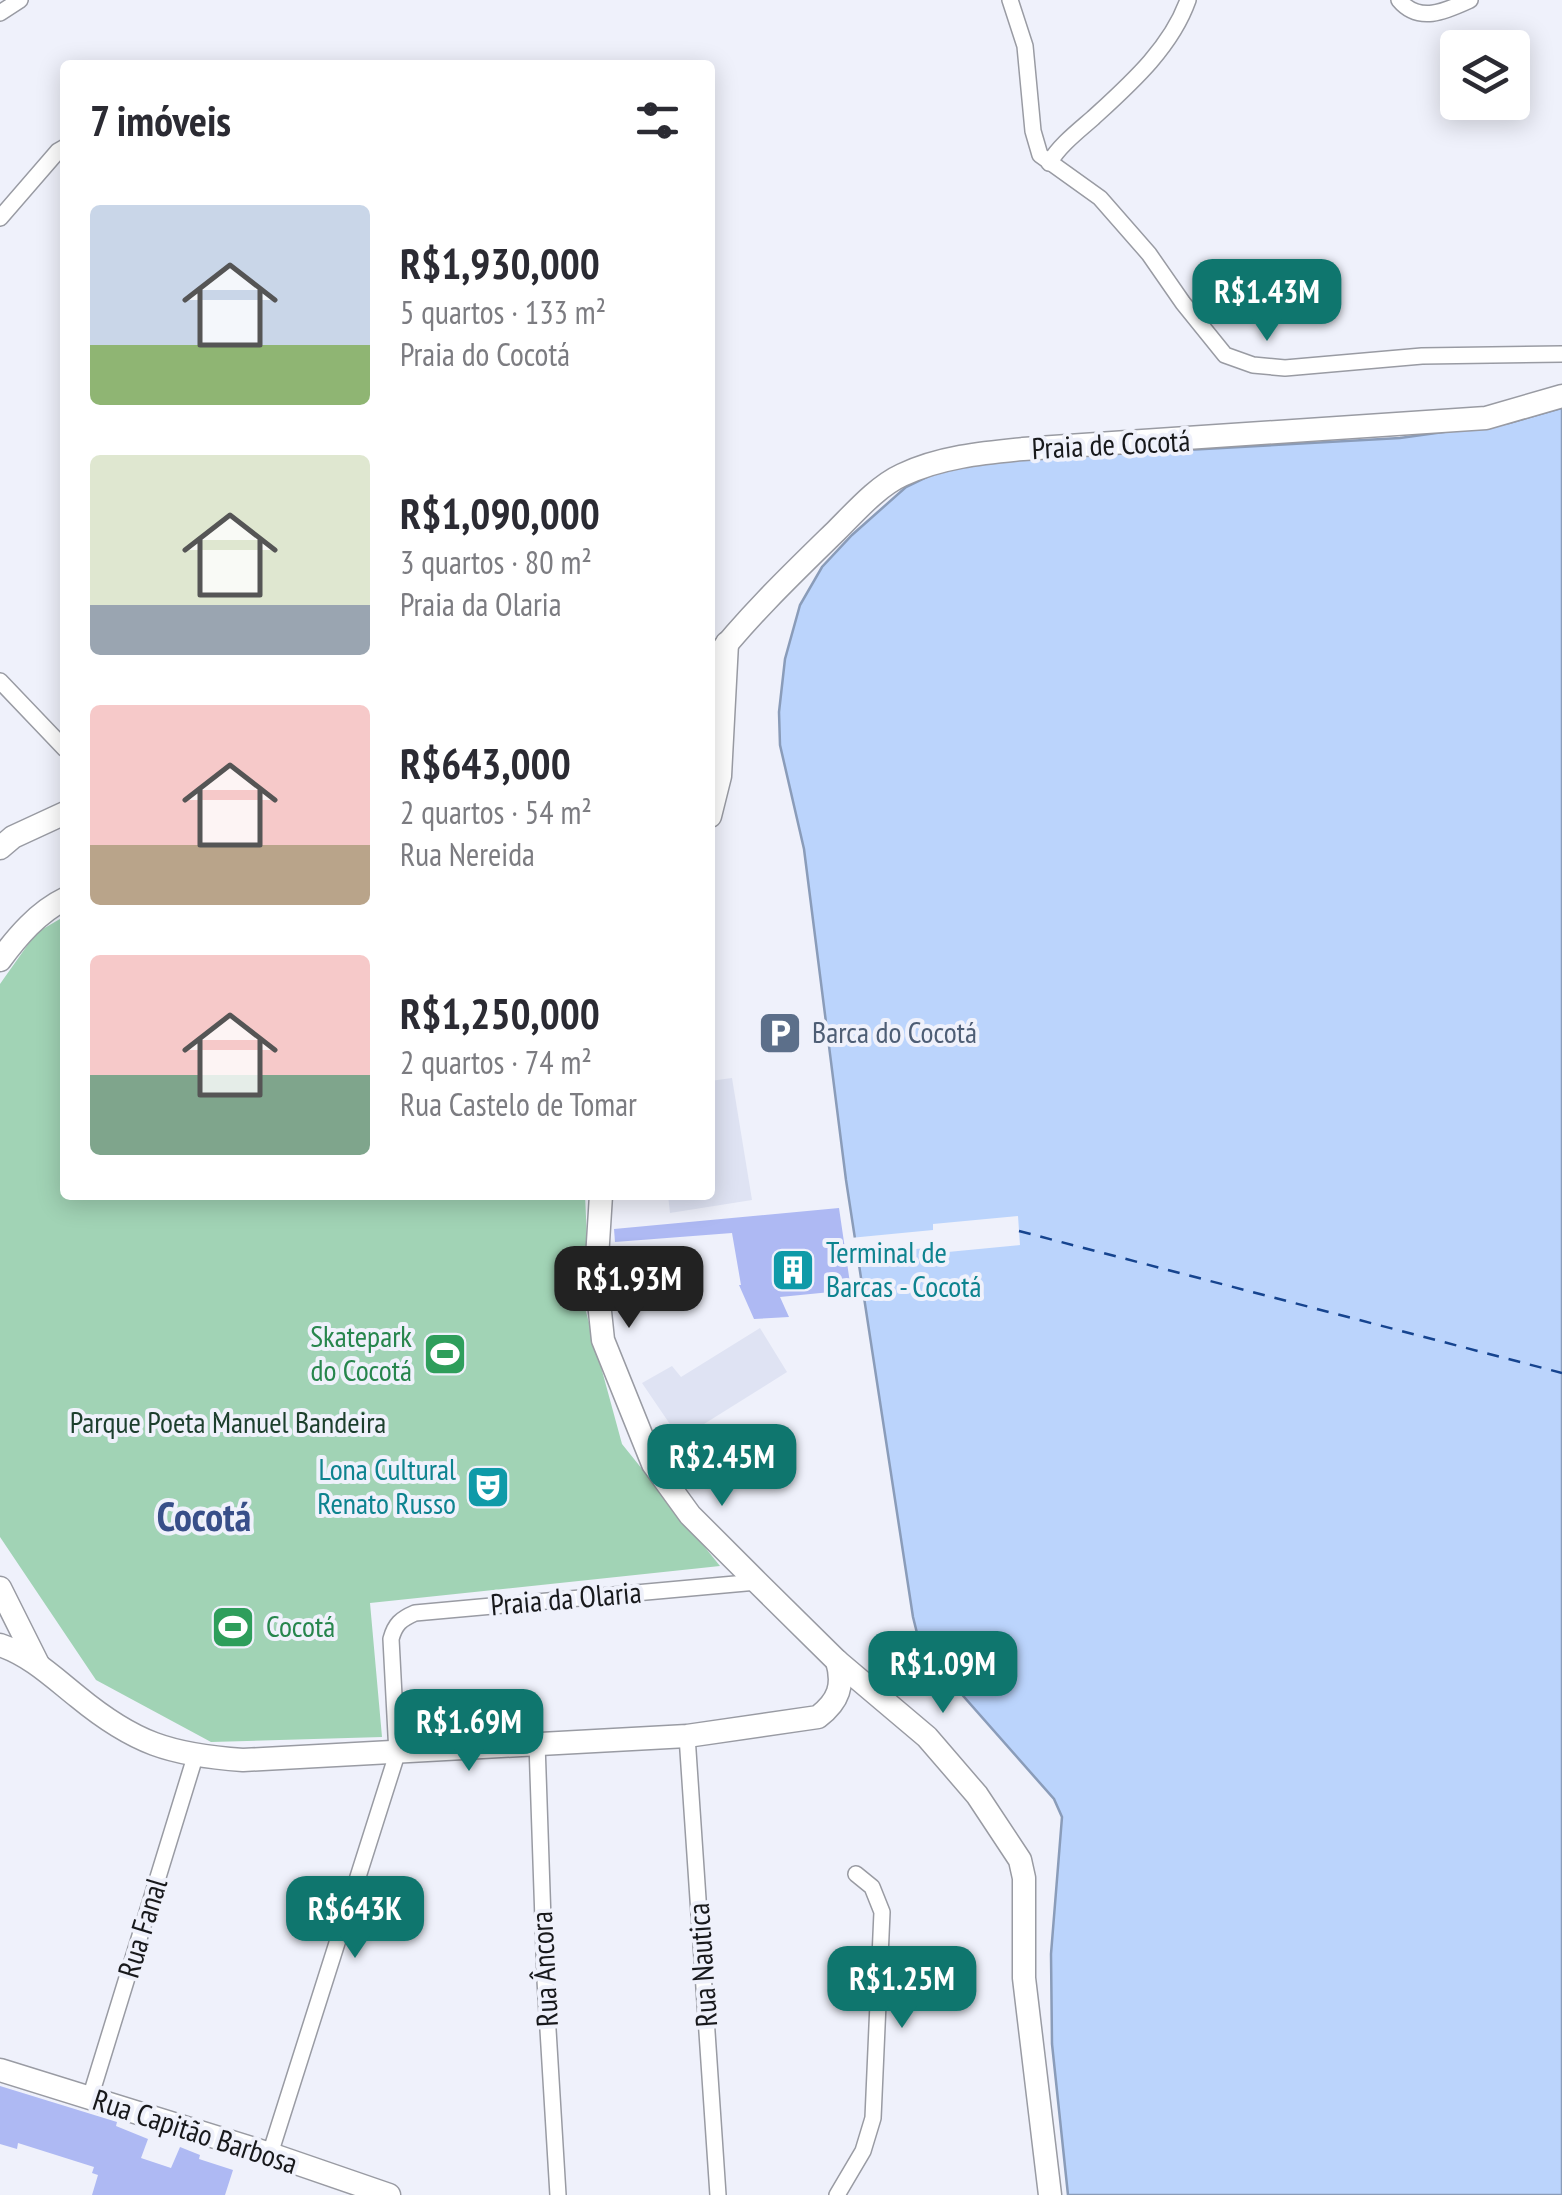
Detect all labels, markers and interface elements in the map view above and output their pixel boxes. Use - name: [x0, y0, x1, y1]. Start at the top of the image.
- map controls: [1440, 30, 1530, 120]
- button: layers: [1440, 30, 1530, 120]
- text: 7 imóveis: [90, 93, 231, 148]
- icon: filters: [630, 93, 685, 148]
- text: R$1,930,000: [400, 236, 600, 291]
- icon: home: [170, 245, 290, 365]
- pin: R$1.43M: [1175, 259, 1359, 344]
- text: R$1.43M: [1214, 270, 1320, 312]
- text: 5 quartos · 133 m²: [400, 291, 606, 333]
- text: Praia do Cocotá: [400, 333, 570, 375]
- street label: Praia de Cocotá: [1031, 420, 1191, 467]
- text: R$1,090,000: [400, 486, 600, 541]
- icon: home: [170, 495, 290, 615]
- text: 3 quartos · 80 m²: [400, 541, 592, 583]
- text: Praia da Olaria: [400, 583, 561, 625]
- text: R$643,000: [400, 736, 571, 791]
- icon: home: [170, 745, 290, 865]
- text: 2 quartos · 54 m²: [400, 791, 592, 833]
- text: Rua Nereida: [400, 833, 535, 875]
- text: R$1,250,000: [400, 986, 600, 1041]
- icon: home: [170, 995, 290, 1115]
- parking icon: Barca do Cocotá: [757, 1010, 803, 1056]
- place label: Barca do Cocotá: [812, 1012, 977, 1051]
- text: 2 quartos · 74 m²: [400, 1041, 592, 1083]
- text: Rua Castelo de Tomar: [400, 1083, 637, 1125]
- place label: Terminal de Barcas - Cocotá: [826, 1232, 982, 1305]
- pin: R$1.93M: [537, 1246, 721, 1331]
- building icon: Terminal de Barcas - Cocotá: [770, 1247, 816, 1293]
- text: R$1.93M: [576, 1257, 682, 1299]
- place label: Skatepark do Cocotá: [310, 1316, 412, 1389]
- sports icon: Skatepark do Cocotá: [422, 1331, 468, 1377]
- park label: Parque Poeta Manuel Bandeira: [70, 1402, 386, 1441]
- pin: R$2.45M: [630, 1424, 814, 1509]
- text: R$2.45M: [669, 1435, 775, 1477]
- place label: Lona Cultural Renato Russo: [317, 1449, 456, 1522]
- theatre icon: Lona Cultural Renato Russo: [465, 1464, 511, 1510]
- district label: Cocotá: [157, 1490, 251, 1542]
- street label: Praia da Olaria: [489, 1571, 643, 1624]
- sports icon: Cocotá: [210, 1604, 256, 1650]
- place label: Cocotá: [266, 1606, 335, 1645]
- pin: R$1.09M: [851, 1631, 1035, 1716]
- text: R$1.09M: [890, 1642, 996, 1684]
- pin: R$1.69M: [377, 1689, 561, 1774]
- text: R$1.69M: [416, 1700, 522, 1742]
- street label: Rua Fanal: [108, 1873, 175, 1982]
- pin: R$643K: [274, 1876, 436, 1961]
- text: R$643K: [308, 1887, 402, 1929]
- street label: Rua Nautica: [678, 1902, 725, 2029]
- street label: Rua Âncora: [521, 1910, 566, 2028]
- pin: R$1.25M: [810, 1946, 994, 2031]
- text: R$1.25M: [849, 1957, 955, 1999]
- street label: Rua Capitão Barbosa: [88, 2079, 303, 2182]

